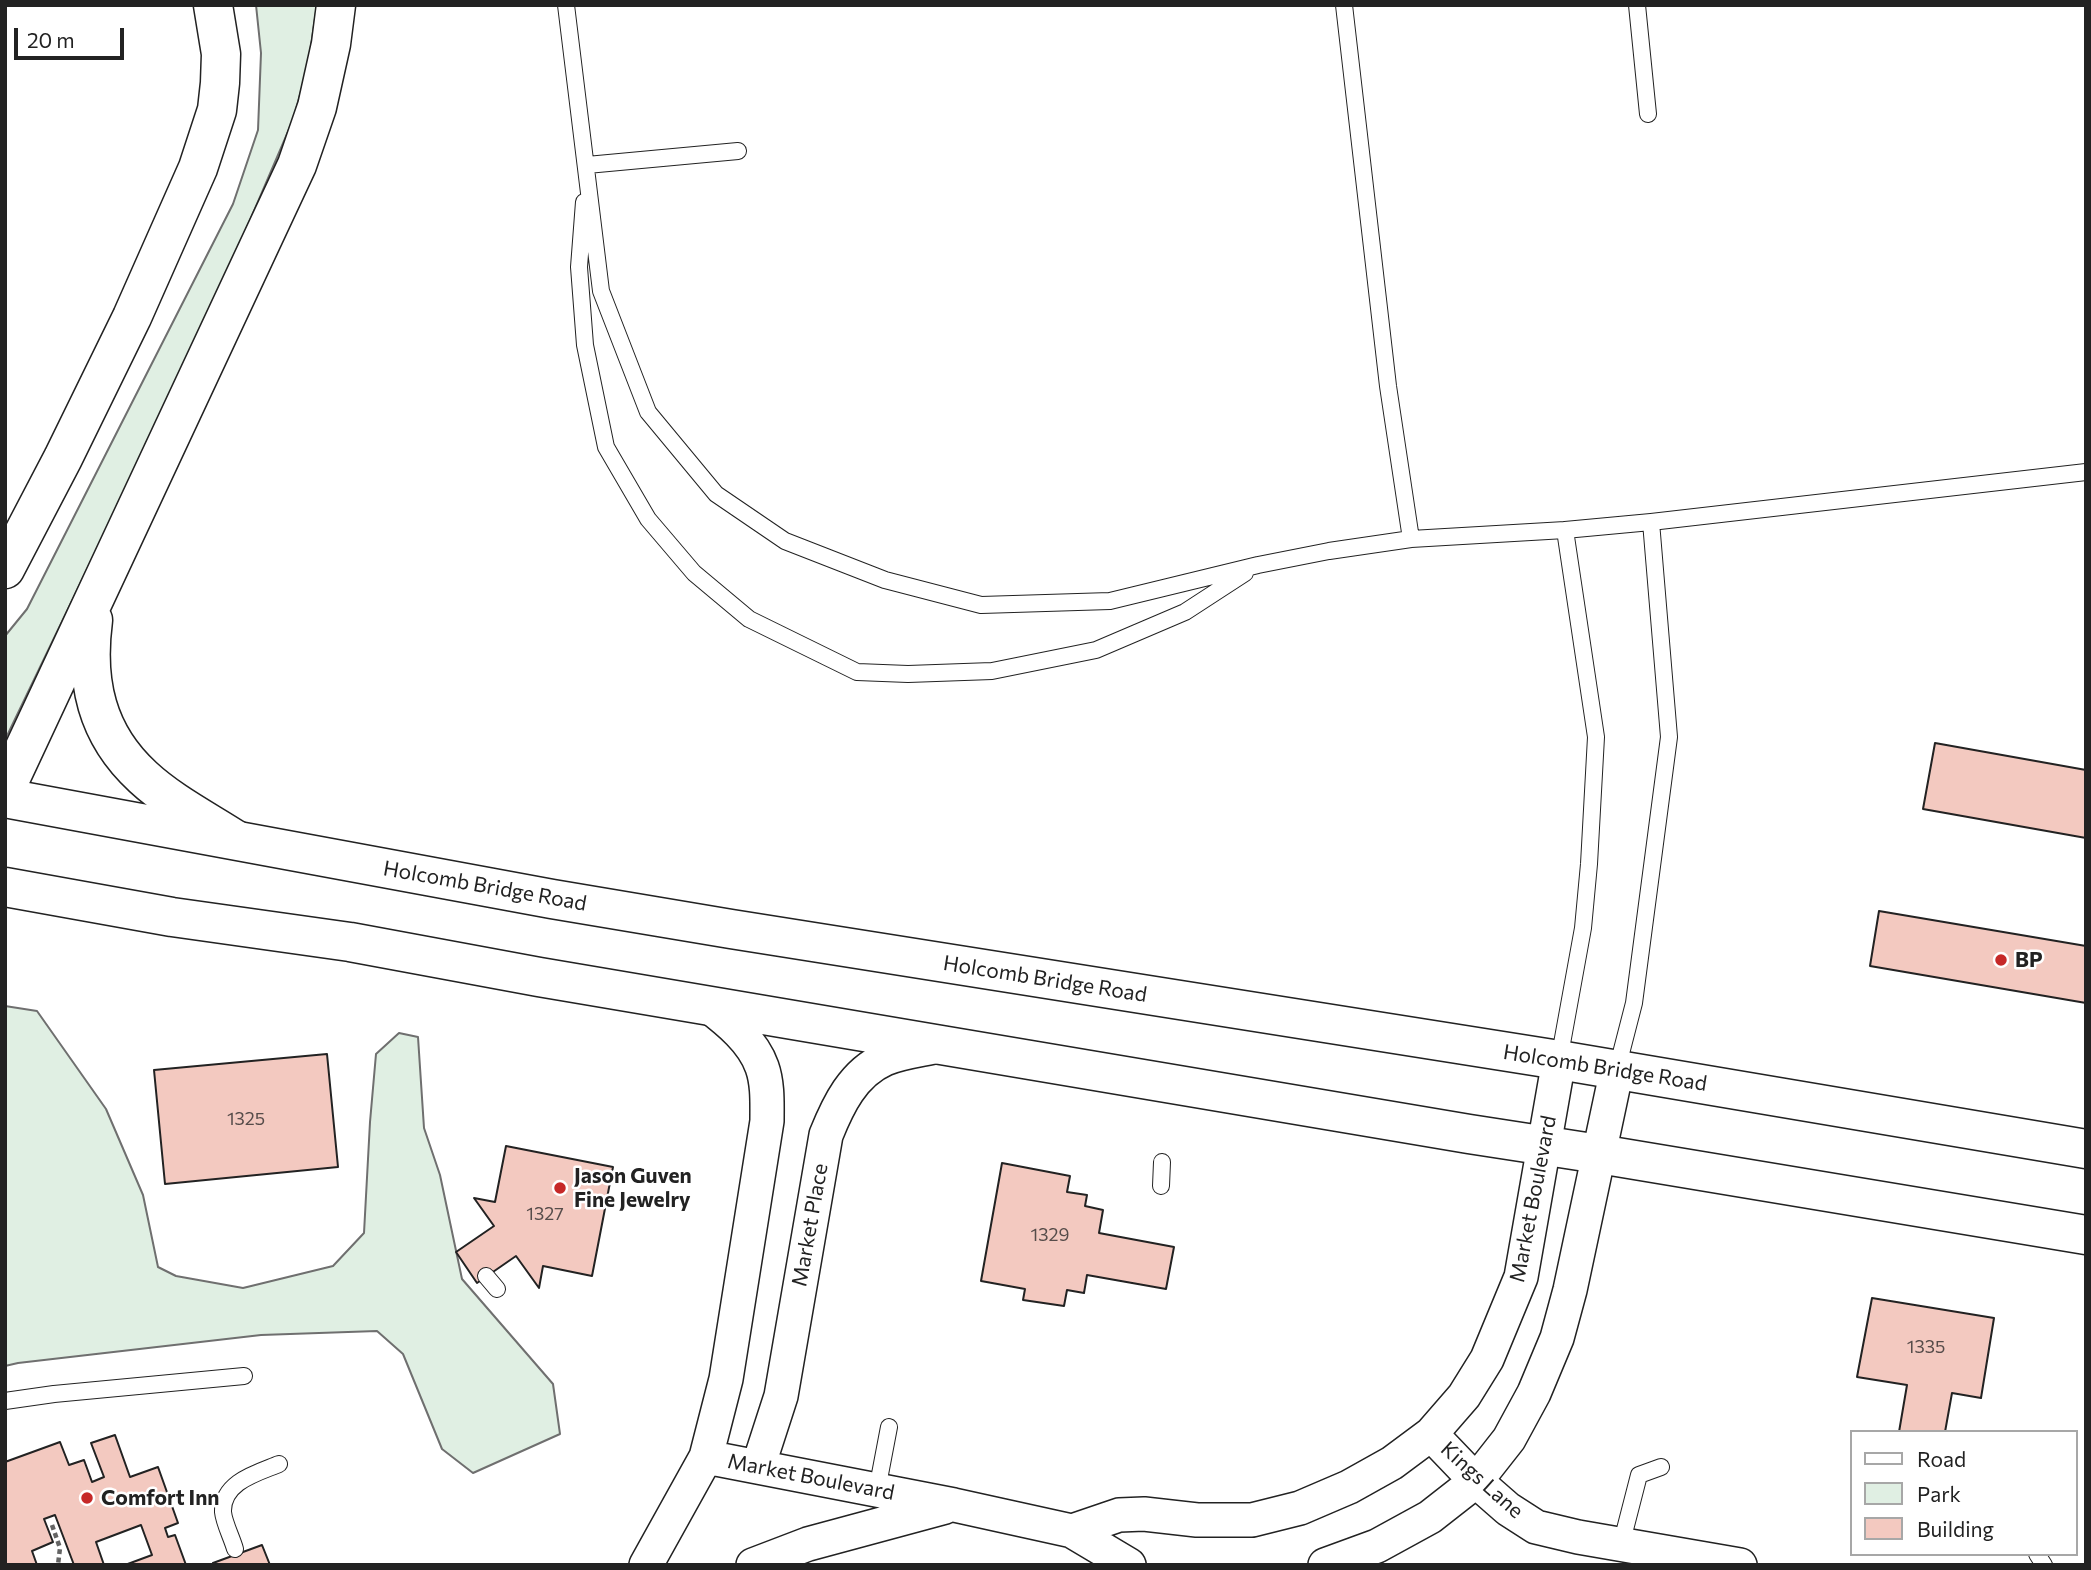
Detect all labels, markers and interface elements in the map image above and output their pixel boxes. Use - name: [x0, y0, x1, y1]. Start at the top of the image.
- scale bar: [18, 14, 128, 58]
- text: 20 m: [27, 27, 75, 52]
- street label: Holcomb Bridge Road: [381, 856, 589, 916]
- place label: BP: [2015, 947, 2043, 973]
- street label: Holcomb Bridge Road: [941, 950, 1149, 1008]
- marker: BP: [1993, 952, 2009, 968]
- street label: Holcomb Bridge Road: [1501, 1039, 1709, 1097]
- house number: 1325: [227, 1108, 265, 1130]
- street label: Market Boulevard: [1504, 1113, 1562, 1285]
- street label: Market Place: [787, 1161, 833, 1289]
- place label: Jason Guven Fine Jewelry: [574, 1163, 692, 1213]
- marker: Jason Guven Fine Jewelry: [552, 1180, 568, 1196]
- house number: 1327: [526, 1203, 564, 1225]
- house number: 1329: [1031, 1224, 1069, 1246]
- house number: 1335: [1907, 1336, 1945, 1358]
- legend: [1850, 1430, 2077, 1556]
- street label: Kings Lane: [1435, 1436, 1529, 1524]
- text: Road: [1917, 1446, 1966, 1471]
- street label: Market Boulevard: [725, 1448, 897, 1506]
- text: Park: [1917, 1481, 1961, 1506]
- place label: Comfort Inn: [101, 1485, 219, 1511]
- marker: Comfort Inn: [79, 1490, 95, 1506]
- text: Building: [1917, 1516, 1994, 1541]

